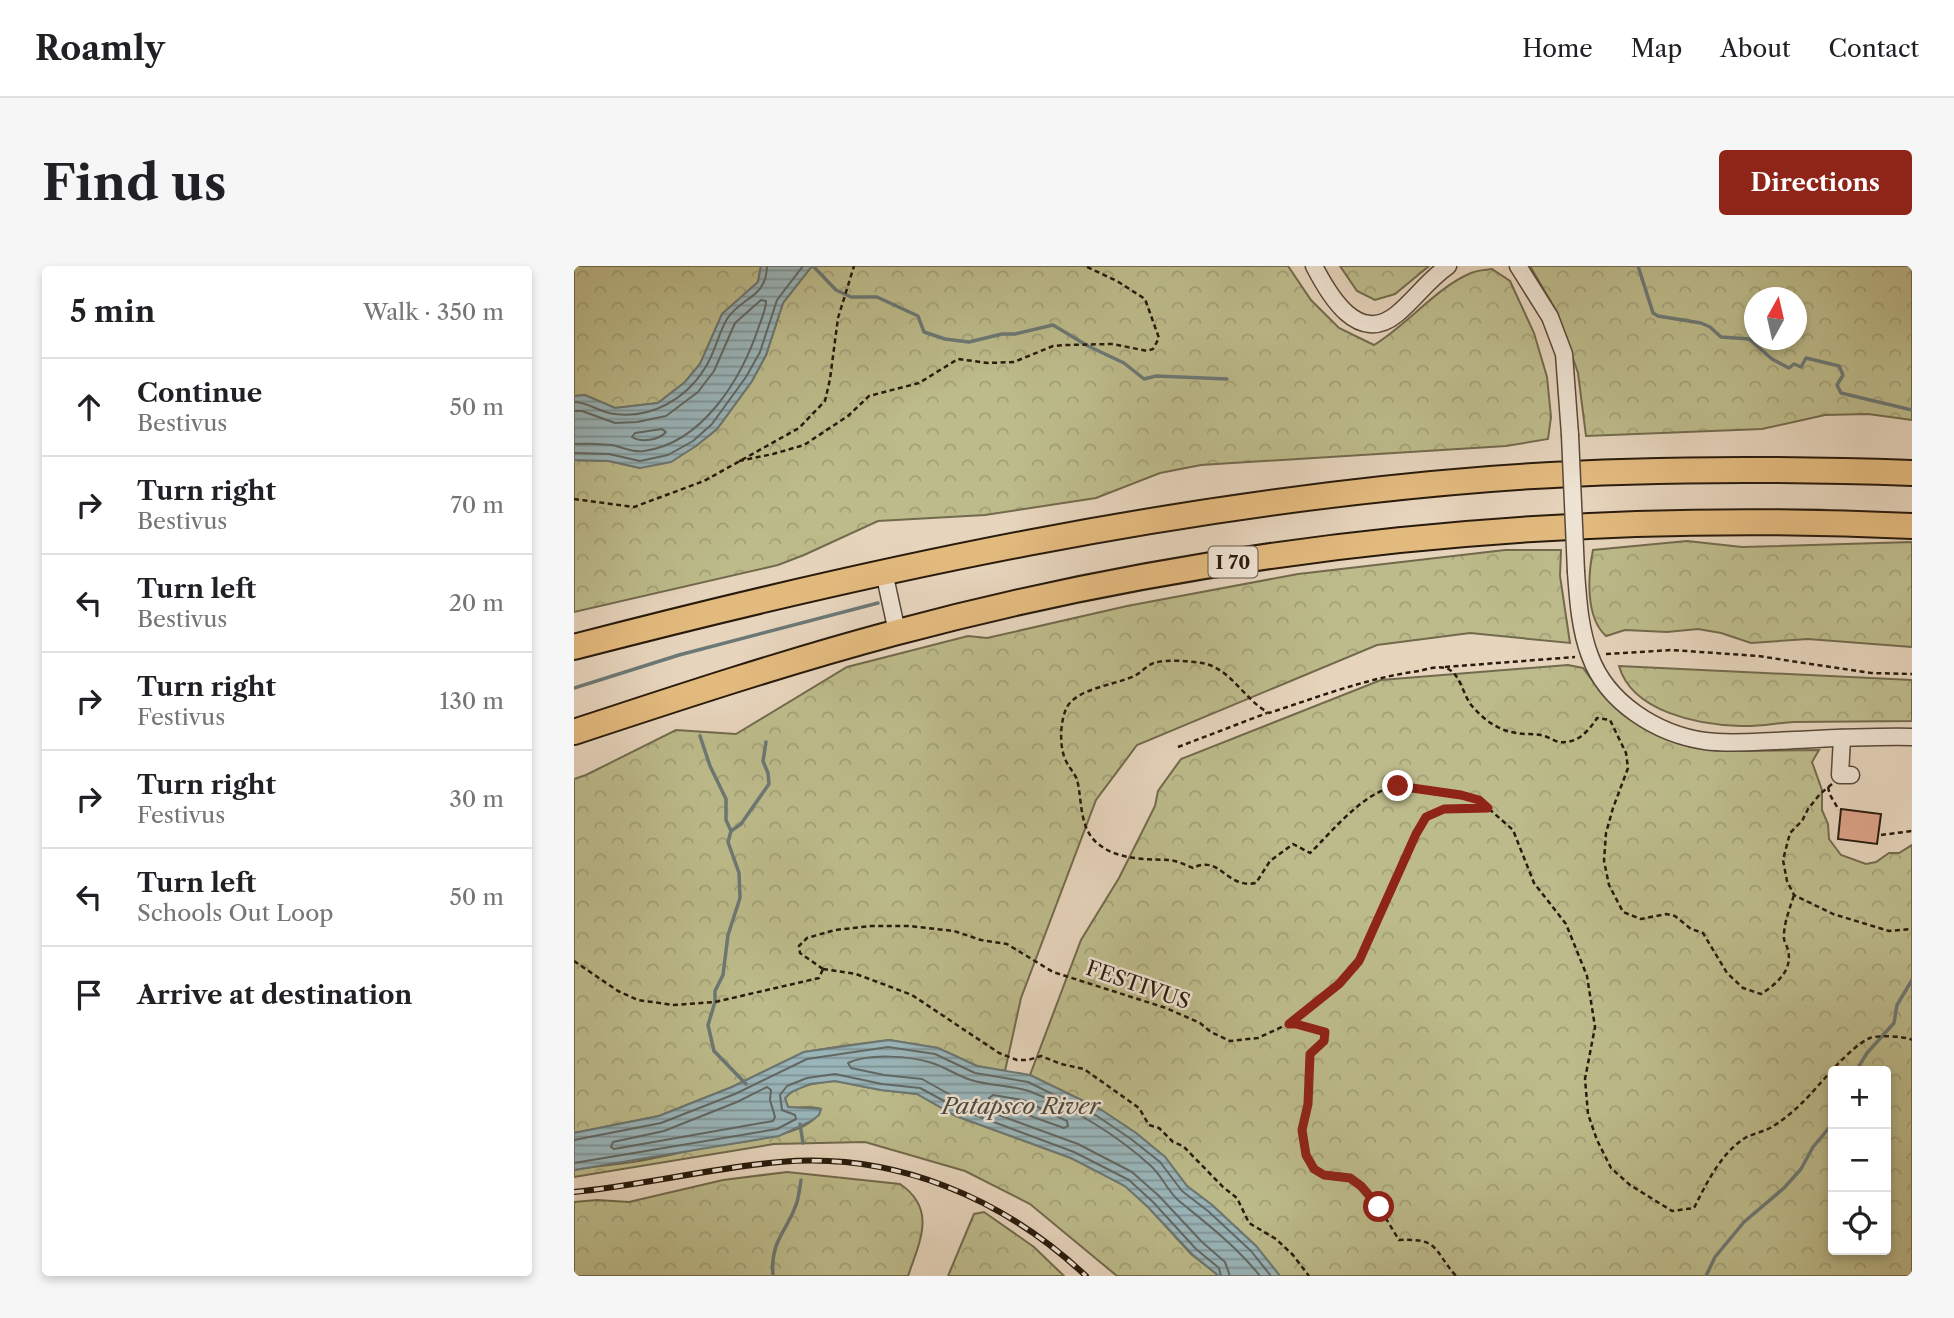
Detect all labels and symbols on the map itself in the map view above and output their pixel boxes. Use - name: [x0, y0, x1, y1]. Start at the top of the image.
- north arrow: [1744, 287, 1807, 350]
- road number: I 70: [1208, 546, 1258, 578]
- route end: [1382, 770, 1413, 801]
- street label: FESTIVUS: [1083, 955, 1193, 1014]
- water label: Patapsco River: [940, 1092, 1102, 1120]
- route start: [1363, 1191, 1394, 1222]

